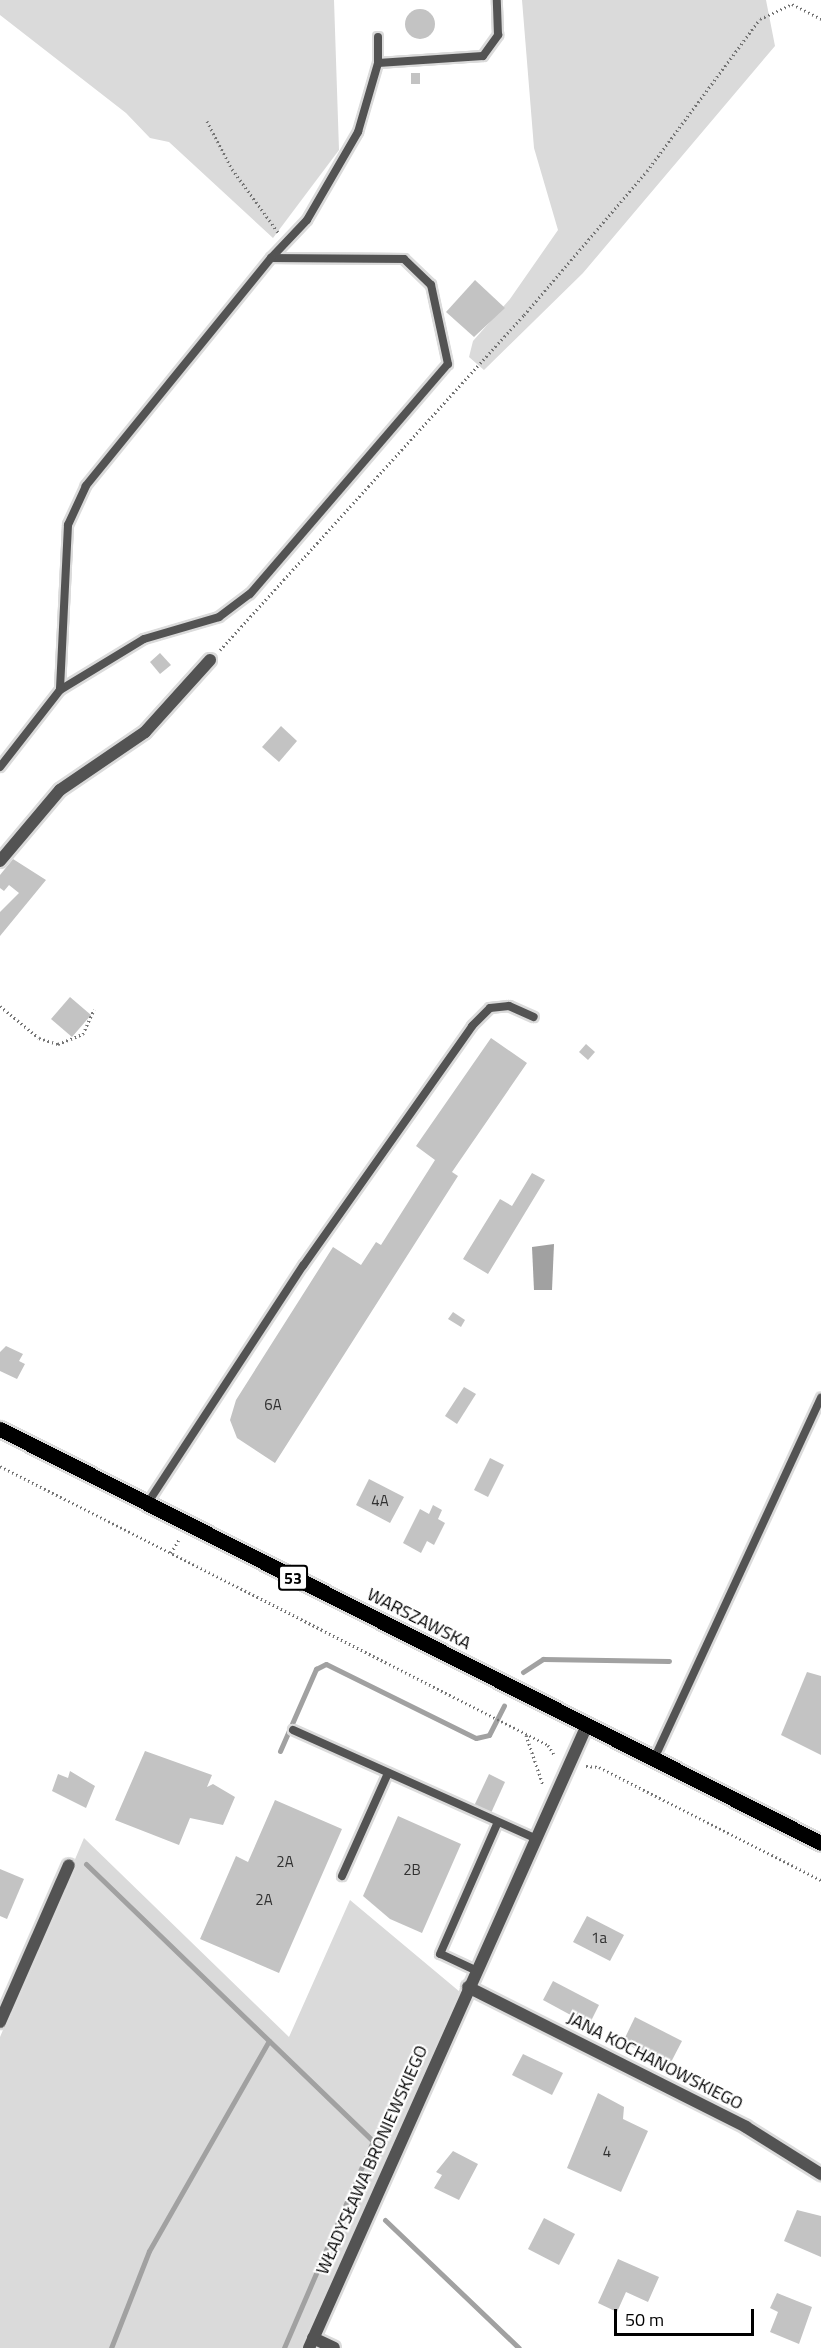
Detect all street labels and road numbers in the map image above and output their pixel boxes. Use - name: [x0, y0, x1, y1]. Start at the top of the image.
- road number: 53: [278, 1565, 308, 1591]
- street label: WARSZAWSKA: [363, 1584, 475, 1654]
- street label: JANA KOCHANOWSKIEGO: [563, 2007, 747, 2115]
- street label: WŁADYSŁAWA BRONIEWSKIEGO: [312, 2042, 432, 2278]

